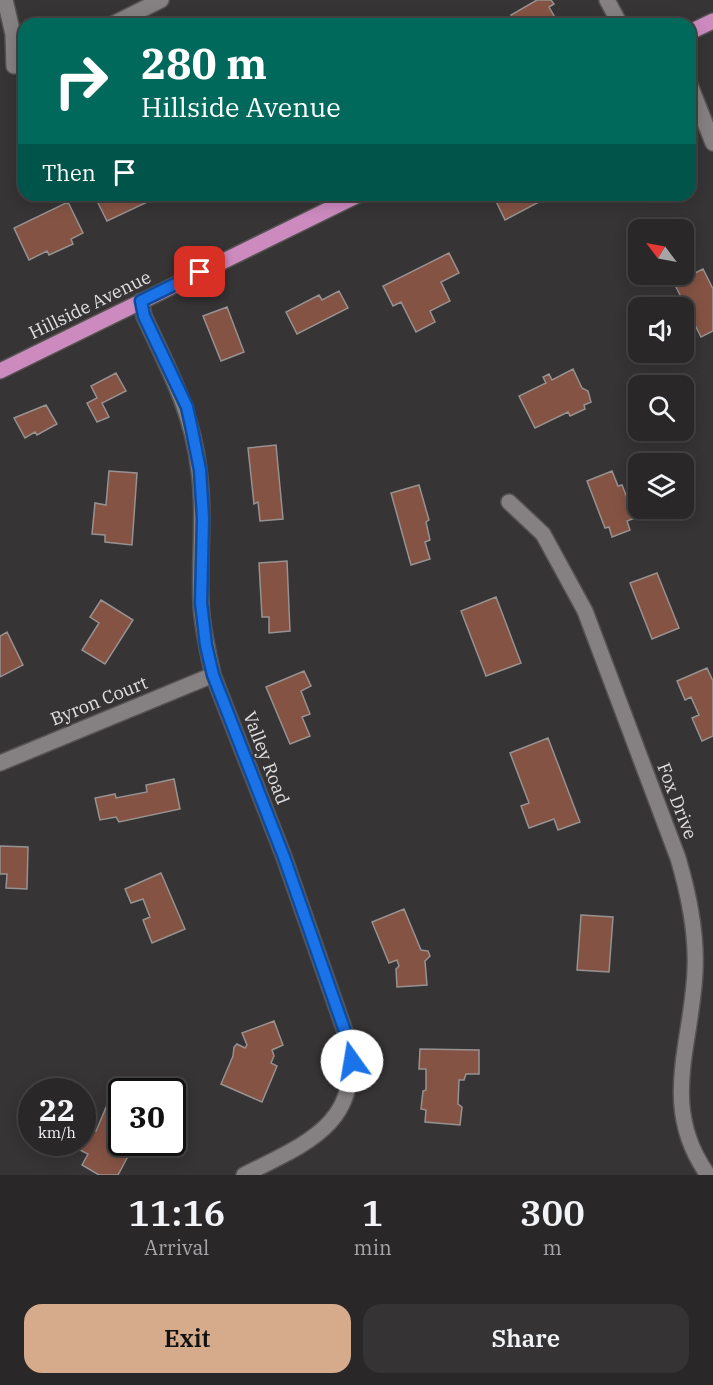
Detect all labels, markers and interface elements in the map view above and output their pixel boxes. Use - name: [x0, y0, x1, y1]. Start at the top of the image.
- text: 280 m: [141, 36, 267, 91]
- icon: right: [42, 42, 120, 120]
- text: Hillside Avenue: [141, 89, 341, 124]
- icon: arrive: [108, 156, 141, 189]
- text: Then: [42, 158, 96, 187]
- north arrow: [628, 219, 694, 285]
- map controls: [628, 219, 694, 519]
- pin: [174, 246, 225, 297]
- icon: arrive: [183, 255, 216, 288]
- street label: Hillside Avenue: [25, 265, 155, 344]
- button: sound: [628, 297, 694, 363]
- button: search: [628, 375, 694, 441]
- button: layers: [628, 453, 694, 519]
- street label: Byron Court: [47, 671, 151, 730]
- street label: Valley Road: [238, 708, 295, 808]
- street label: Fox Drive: [652, 759, 703, 842]
- position arrow: [320, 1029, 384, 1093]
- speed limit sign: 30: [108, 1078, 186, 1156]
- text: 22: [39, 1090, 75, 1129]
- text: km/h: [38, 1123, 76, 1142]
- text: 11:16: [128, 1189, 225, 1236]
- text: 1: [362, 1189, 383, 1236]
- text: 300: [520, 1189, 585, 1236]
- text: Arrival: [144, 1234, 209, 1261]
- text: min: [354, 1234, 392, 1261]
- text: m: [543, 1234, 562, 1261]
- button: Exit: [24, 1304, 351, 1373]
- button: Share: [363, 1304, 689, 1373]

